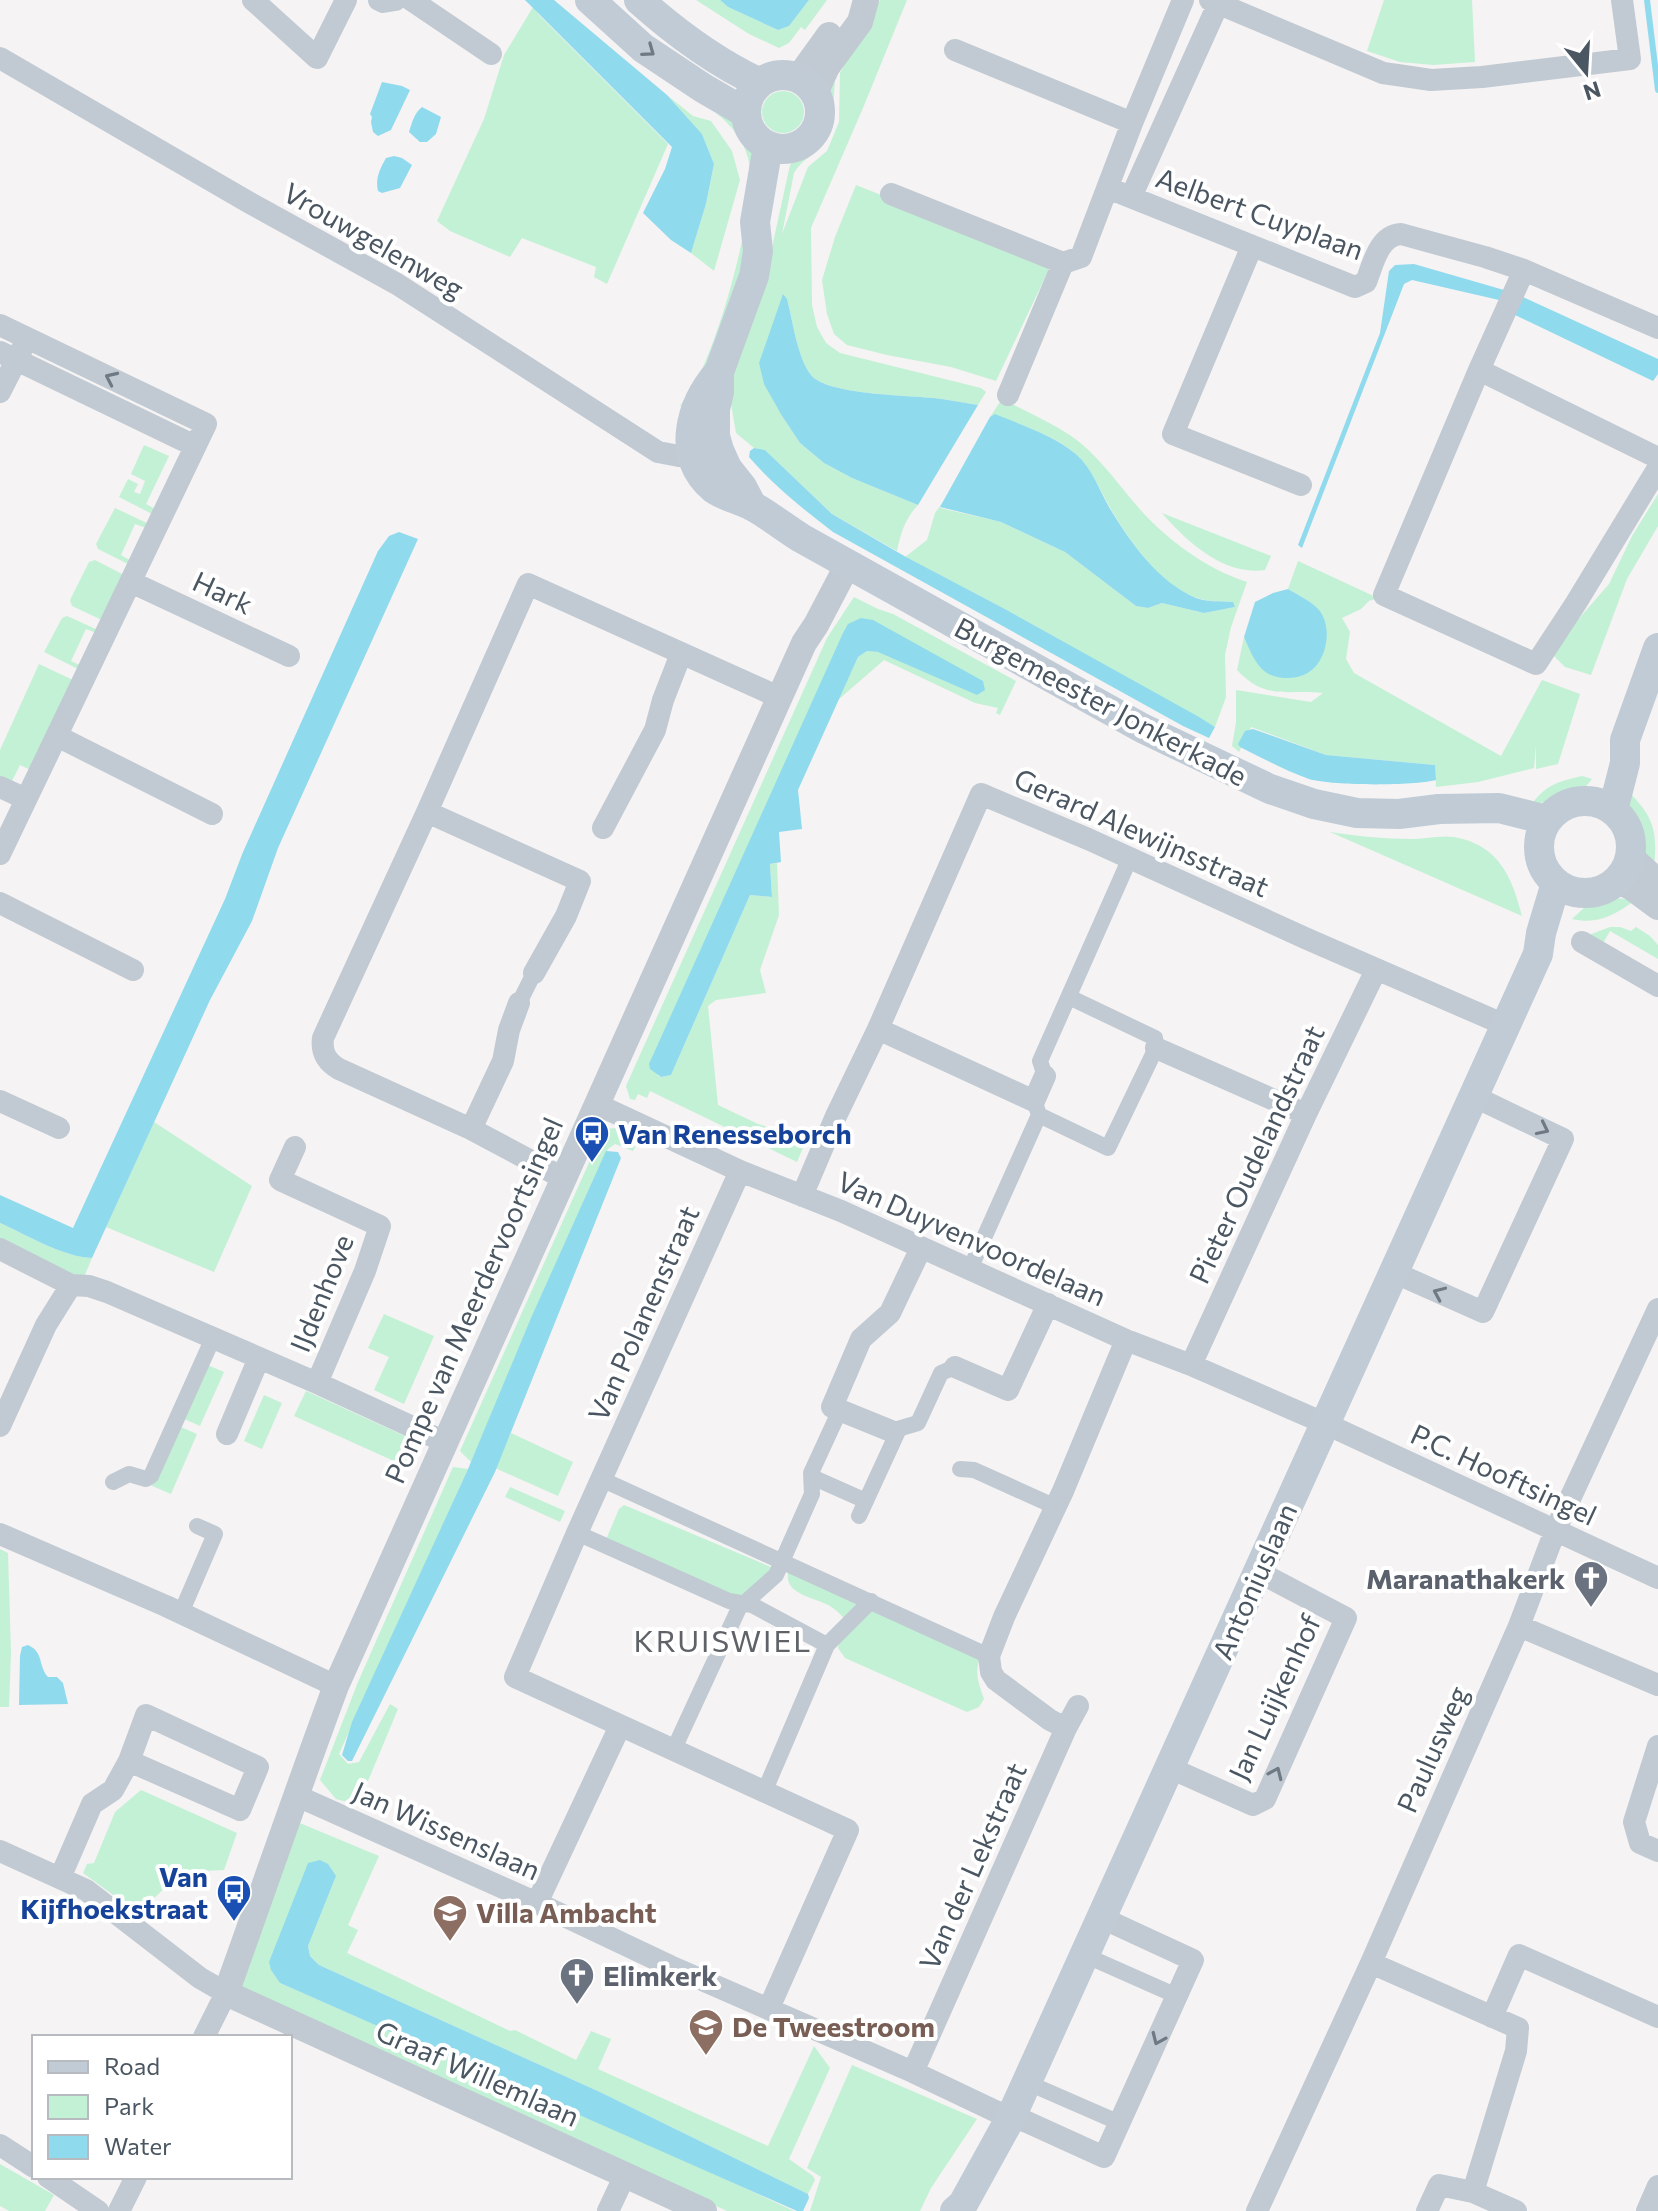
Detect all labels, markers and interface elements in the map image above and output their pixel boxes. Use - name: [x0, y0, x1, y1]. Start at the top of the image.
- north arrow: [1546, 32, 1626, 112]
- one-way arrow: [640, 41, 655, 56]
- text: N: [1580, 76, 1604, 107]
- street label: Aelbert Cuyplaan: [1152, 160, 1368, 266]
- street label: Vrouwgelenweg: [278, 175, 470, 305]
- one-way arrow: [104, 372, 119, 388]
- street label: Hark: [188, 563, 258, 621]
- street label: Burgemeester Jonkerkade: [949, 609, 1253, 793]
- street label: Gerard Alewijnsstraat: [1009, 760, 1275, 904]
- street label: Pieter Oudelandstraat: [1181, 1019, 1331, 1289]
- street label: Pompe van Meerdervoortsingel: [377, 1112, 569, 1488]
- bus stop icon: Van Renesseborch: [573, 1114, 611, 1164]
- place label: Van Renesseborch: [618, 1116, 852, 1150]
- one-way arrow: [1535, 1119, 1550, 1135]
- street label: Van Duyvenvoordelaan: [832, 1163, 1112, 1313]
- street label: Van Polanenstraat: [580, 1200, 706, 1426]
- street label: IJdenhove: [282, 1229, 360, 1357]
- one-way arrow: [1433, 1287, 1448, 1303]
- street label: P.C. Hooftsingel: [1406, 1416, 1602, 1532]
- street label: Antoniuslaan: [1204, 1498, 1304, 1664]
- church icon: Maranathakerk: [1572, 1559, 1610, 1609]
- place label: Maranathakerk: [1366, 1561, 1565, 1595]
- street label: Jan Luijkenhof: [1221, 1609, 1327, 1785]
- district label: KRUISWIEL: [634, 1621, 812, 1658]
- street label: Paulusweg: [1389, 1680, 1475, 1818]
- street label: Van der Lekstraat: [911, 1757, 1033, 1975]
- one-way arrow: [1267, 1767, 1283, 1781]
- street label: Jan Wissenslaan: [348, 1774, 546, 1886]
- place label: Van Kijfhoekstraat: [20, 1859, 208, 1925]
- bus stop icon: Van Kijfhoekstraat: [215, 1873, 253, 1923]
- school or university icon: Villa Ambacht: [431, 1893, 469, 1943]
- place label: Villa Ambacht: [476, 1895, 657, 1929]
- church icon: Elimkerk: [558, 1956, 596, 2006]
- place label: Elimkerk: [603, 1958, 717, 1992]
- school or university icon: De Tweestroom: [687, 2007, 725, 2057]
- place label: De Tweestroom: [732, 2009, 935, 2043]
- street label: Graaf Willemlaan: [371, 2013, 585, 2133]
- one-way arrow: [1151, 2031, 1167, 2045]
- legend: [32, 2035, 292, 2179]
- text: Road: [104, 2051, 160, 2080]
- text: Park: [104, 2091, 154, 2120]
- text: Water: [104, 2131, 172, 2160]

